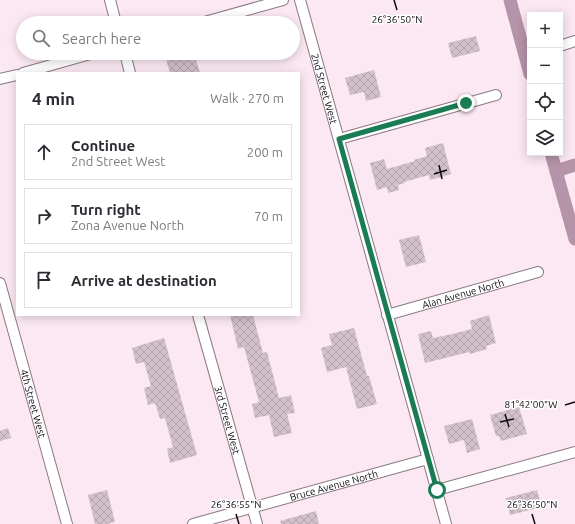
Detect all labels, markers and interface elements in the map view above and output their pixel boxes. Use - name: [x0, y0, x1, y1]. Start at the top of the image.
- map controls: [527, 12, 563, 156]
- button: +: [527, 12, 563, 48]
- text: 26°36'50"N: [372, 14, 422, 25]
- search box: [16, 16, 300, 60]
- icon: search: [30, 27, 52, 49]
- text: Search here: [62, 30, 141, 47]
- button: −: [527, 48, 563, 84]
- street label: 2nd Street West: [310, 52, 340, 125]
- button: locate: [527, 84, 563, 120]
- text: 4 min: [32, 89, 75, 108]
- text: Walk · 270 m: [210, 91, 284, 105]
- route end: [457, 94, 475, 112]
- button: layers: [527, 120, 563, 156]
- text: Continue: [71, 137, 135, 154]
- icon: ahead: [33, 141, 55, 163]
- text: 200 m: [247, 145, 283, 159]
- text: 2nd Street West: [71, 154, 165, 168]
- text: Turn right: [71, 201, 141, 218]
- icon: right: [33, 205, 55, 227]
- text: 70 m: [254, 209, 283, 223]
- text: Zona Avenue North: [71, 218, 184, 232]
- icon: arrive: [33, 269, 55, 291]
- text: Arrive at destination: [71, 272, 217, 289]
- street label: Alan Avenue North: [421, 276, 505, 310]
- street label: 4th Street West: [19, 368, 48, 439]
- street label: 3rd Street West: [213, 384, 243, 456]
- text: 81°42'00"W: [505, 399, 557, 410]
- street label: Bruce Avenue North: [288, 468, 379, 502]
- route start: [428, 481, 446, 499]
- text: 26°36'55"N: [211, 499, 261, 510]
- text: 26°36'50"N: [507, 499, 557, 510]

